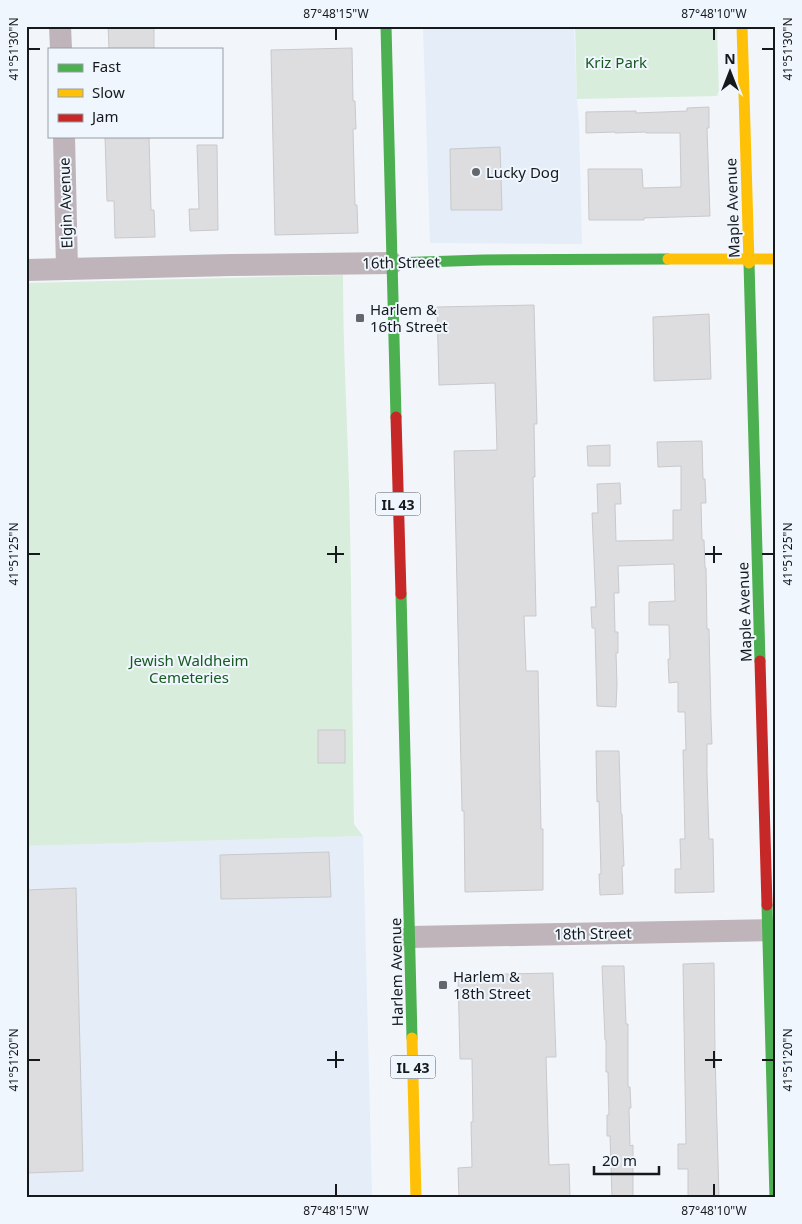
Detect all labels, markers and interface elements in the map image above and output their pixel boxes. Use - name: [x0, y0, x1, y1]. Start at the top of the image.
- text: 87°48'15"W: [303, 5, 369, 22]
- text: 87°48'10"W: [681, 5, 747, 22]
- text: 41°51'30"N: [5, 17, 22, 81]
- text: 41°51'30"N: [779, 17, 796, 81]
- legend: [48, 48, 222, 138]
- north arrow: [704, 48, 754, 98]
- text: N: [724, 49, 736, 68]
- park label: Kriz Park: [585, 52, 647, 72]
- text: Fast: [92, 56, 121, 76]
- text: Slow: [92, 82, 125, 102]
- text: Jam: [90, 106, 119, 126]
- street label: Elgin Avenue: [53, 157, 77, 249]
- street label: Maple Avenue: [720, 158, 744, 258]
- place label: Lucky Dog: [486, 162, 559, 182]
- marker: Lucky Dog: [470, 166, 482, 178]
- street label: 16th Street: [362, 251, 441, 273]
- place label: Harlem & 16th Street: [370, 299, 448, 336]
- marker: Harlem & 16th Street: [354, 312, 366, 324]
- road number: IL 43: [376, 492, 420, 516]
- text: 41°51'25"N: [5, 522, 22, 586]
- text: 41°51'25"N: [779, 522, 796, 586]
- street label: Maple Avenue: [732, 562, 756, 662]
- park label: Jewish Waldheim Cemeteries: [127, 650, 249, 687]
- street label: Harlem Avenue: [385, 918, 407, 1026]
- street label: 18th Street: [554, 922, 633, 944]
- place label: Harlem & 18th Street: [453, 966, 531, 1003]
- marker: Harlem & 18th Street: [437, 979, 449, 991]
- text: 41°51'20"N: [5, 1028, 22, 1092]
- text: 41°51'20"N: [779, 1028, 796, 1092]
- road number: IL 43: [390, 1056, 436, 1078]
- scale bar: [594, 1144, 660, 1176]
- text: 20 m: [602, 1150, 637, 1170]
- text: 87°48'15"W: [303, 1202, 369, 1219]
- text: 87°48'10"W: [681, 1202, 747, 1219]

